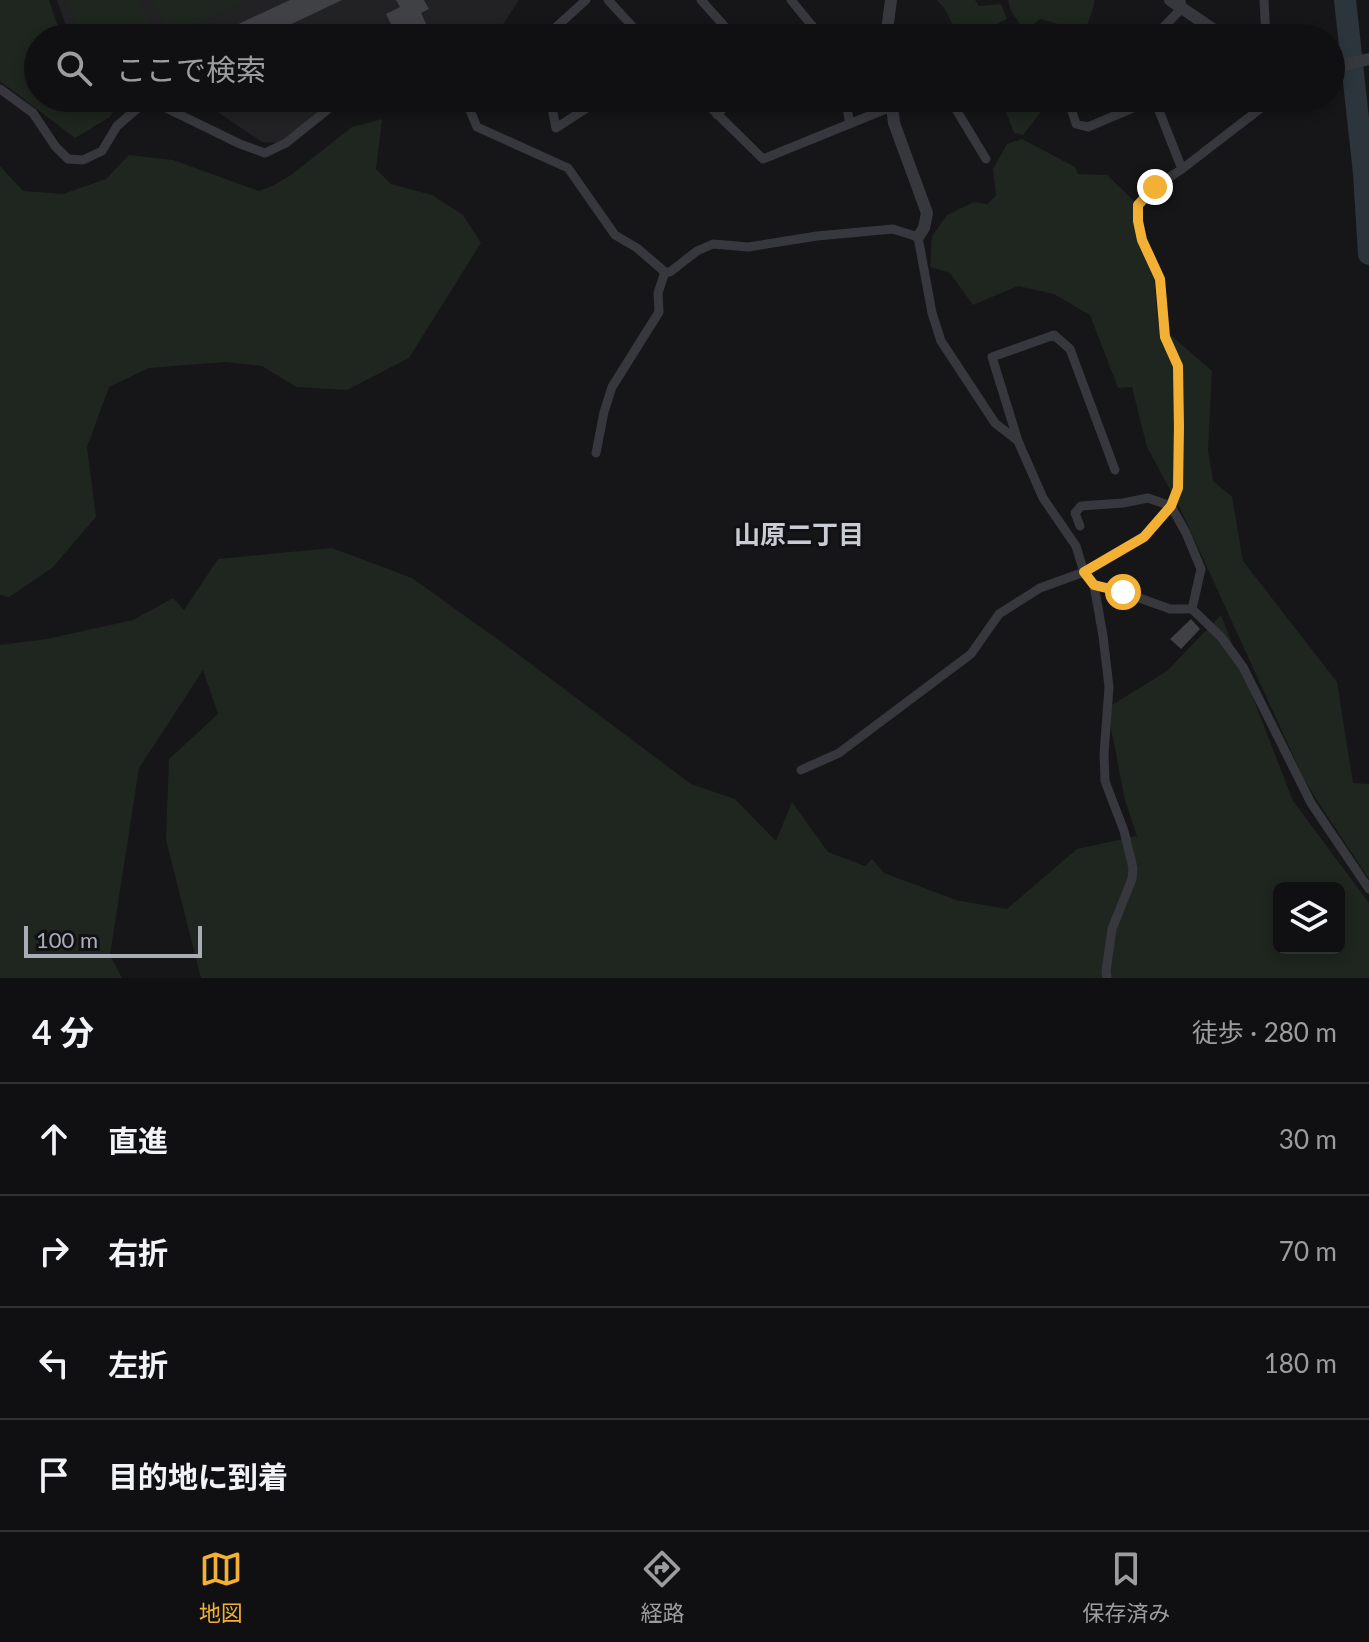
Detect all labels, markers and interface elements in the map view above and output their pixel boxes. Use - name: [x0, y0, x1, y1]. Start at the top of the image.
- search box: [24, 24, 1345, 112]
- icon: search: [52, 46, 96, 90]
- text: ここで検索: [116, 51, 266, 87]
- route end: [1137, 169, 1173, 205]
- district label: 山原二丁目: [734, 518, 864, 550]
- route start: [1105, 574, 1141, 610]
- map controls: [1273, 882, 1345, 954]
- button: layers: [1273, 882, 1345, 954]
- scale bar: [24, 922, 202, 958]
- text: 100 m: [36, 926, 98, 953]
- text: 4 分: [32, 1011, 94, 1052]
- text: 徒歩 · 280 m: [1192, 1016, 1337, 1048]
- icon: ahead: [32, 1117, 76, 1161]
- text: 直進: [108, 1122, 168, 1158]
- text: 30 m: [1279, 1123, 1337, 1155]
- icon: right: [32, 1229, 76, 1273]
- text: 右折: [108, 1234, 168, 1270]
- text: 70 m: [1279, 1235, 1337, 1267]
- icon: left: [32, 1341, 76, 1385]
- text: 左折: [108, 1346, 168, 1382]
- text: 180 m: [1264, 1347, 1337, 1379]
- icon: arrive: [32, 1453, 76, 1497]
- text: 目的地に到着: [108, 1458, 288, 1494]
- tab: 地図: [199, 1547, 243, 1627]
- tab: 経路: [640, 1547, 684, 1627]
- tab: 保存済み: [1082, 1547, 1170, 1627]

